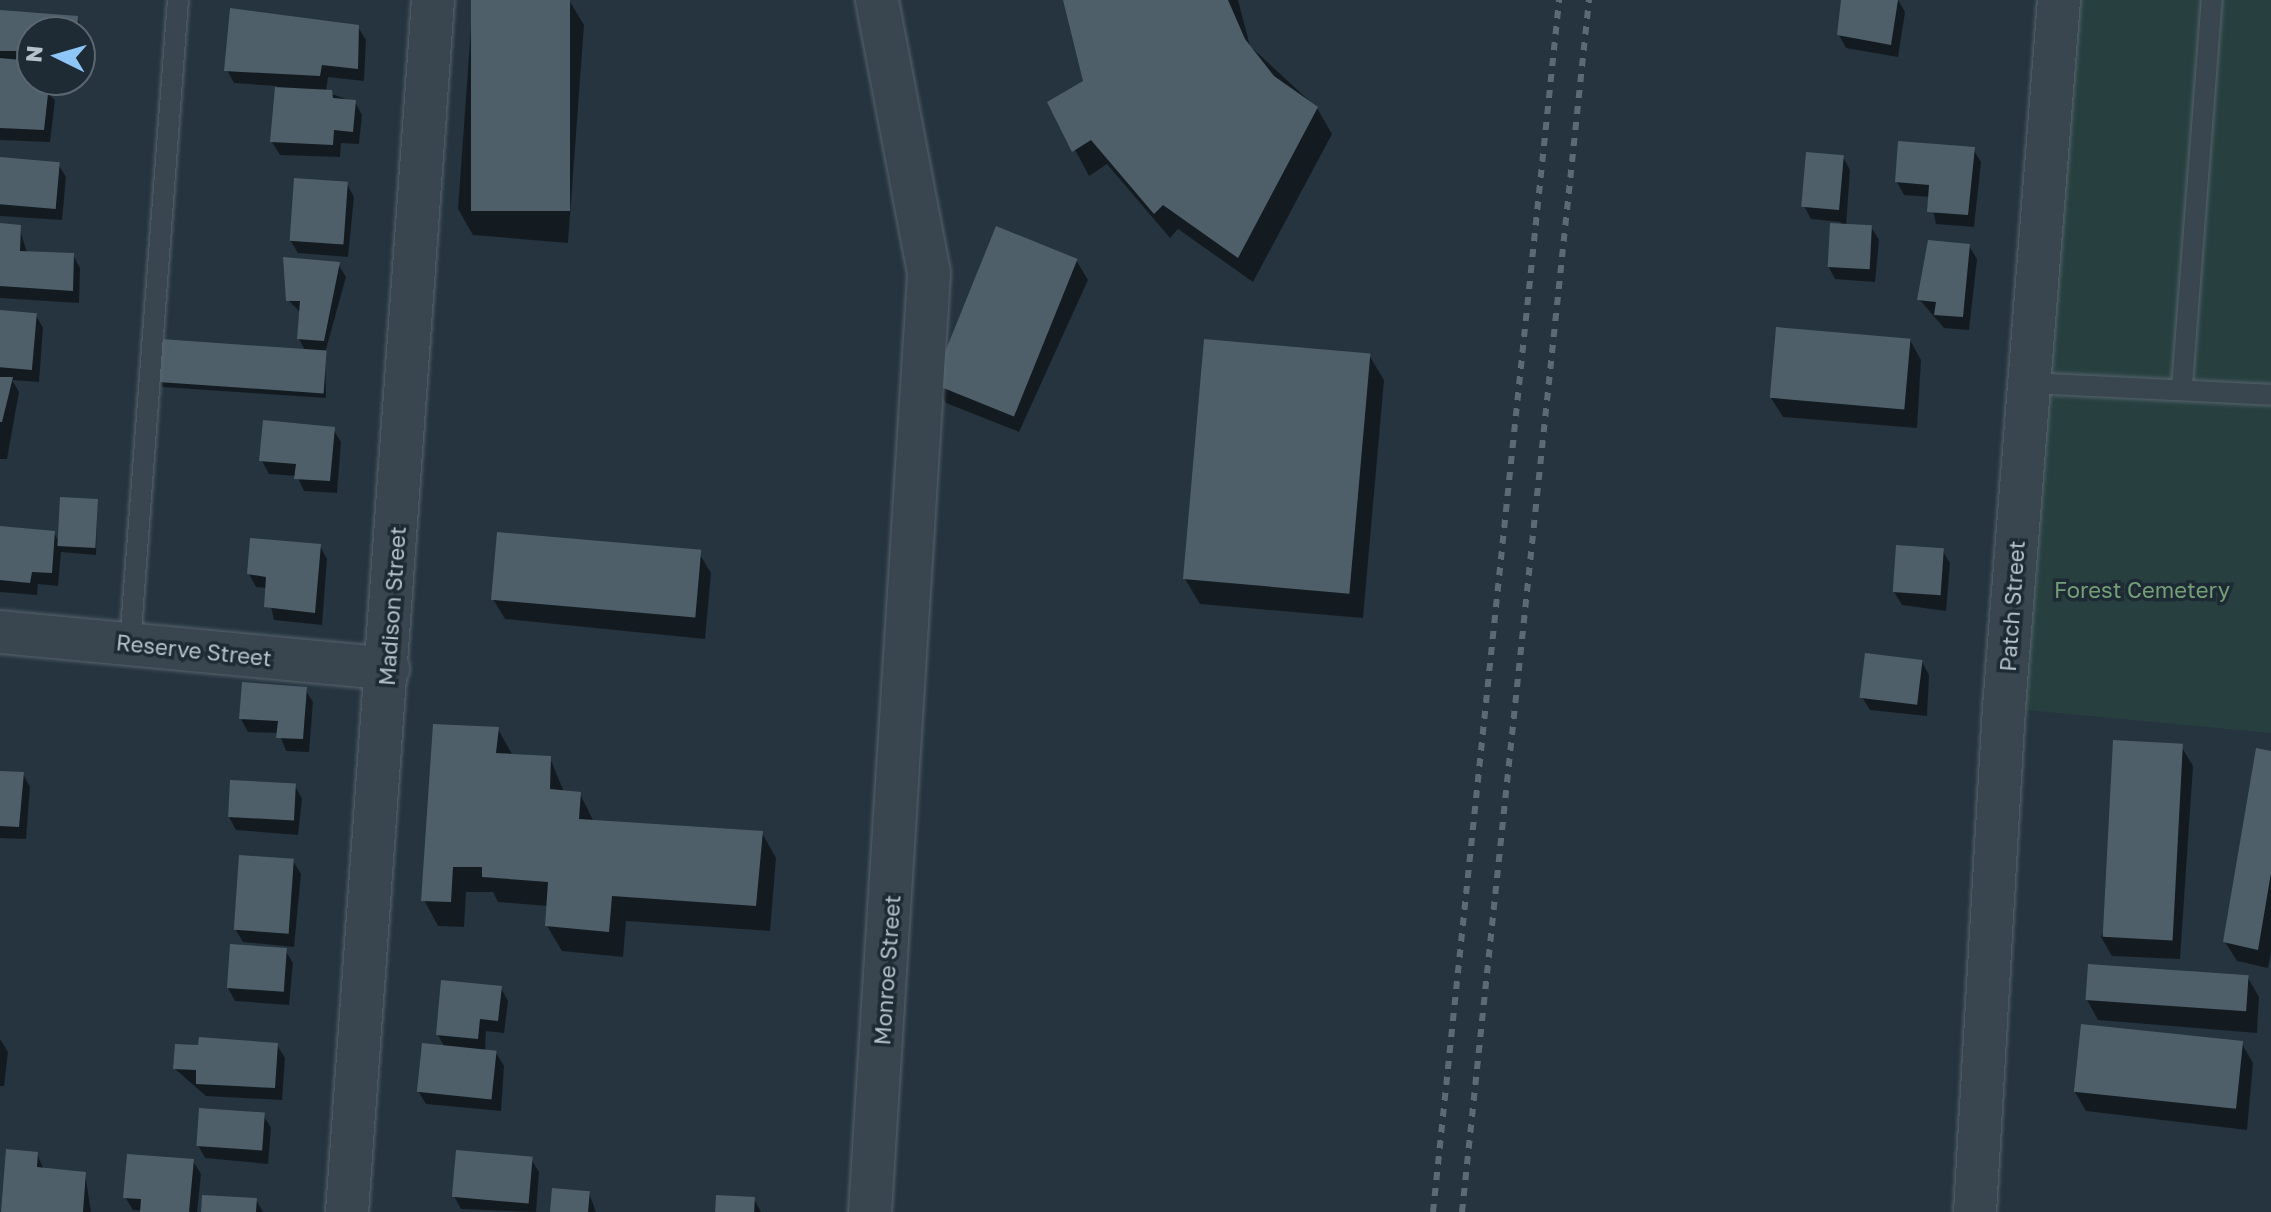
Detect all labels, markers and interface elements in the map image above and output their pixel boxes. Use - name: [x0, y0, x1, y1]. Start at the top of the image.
- north arrow: [16, 16, 96, 96]
- text: N: [19, 45, 48, 64]
- street label: Madison Street: [373, 525, 411, 687]
- street label: Patch Street: [1994, 540, 2030, 672]
- park label: Forest Cemetery: [2054, 577, 2230, 603]
- street label: Reserve Street: [115, 629, 273, 671]
- street label: Monroe Street: [869, 894, 905, 1046]

